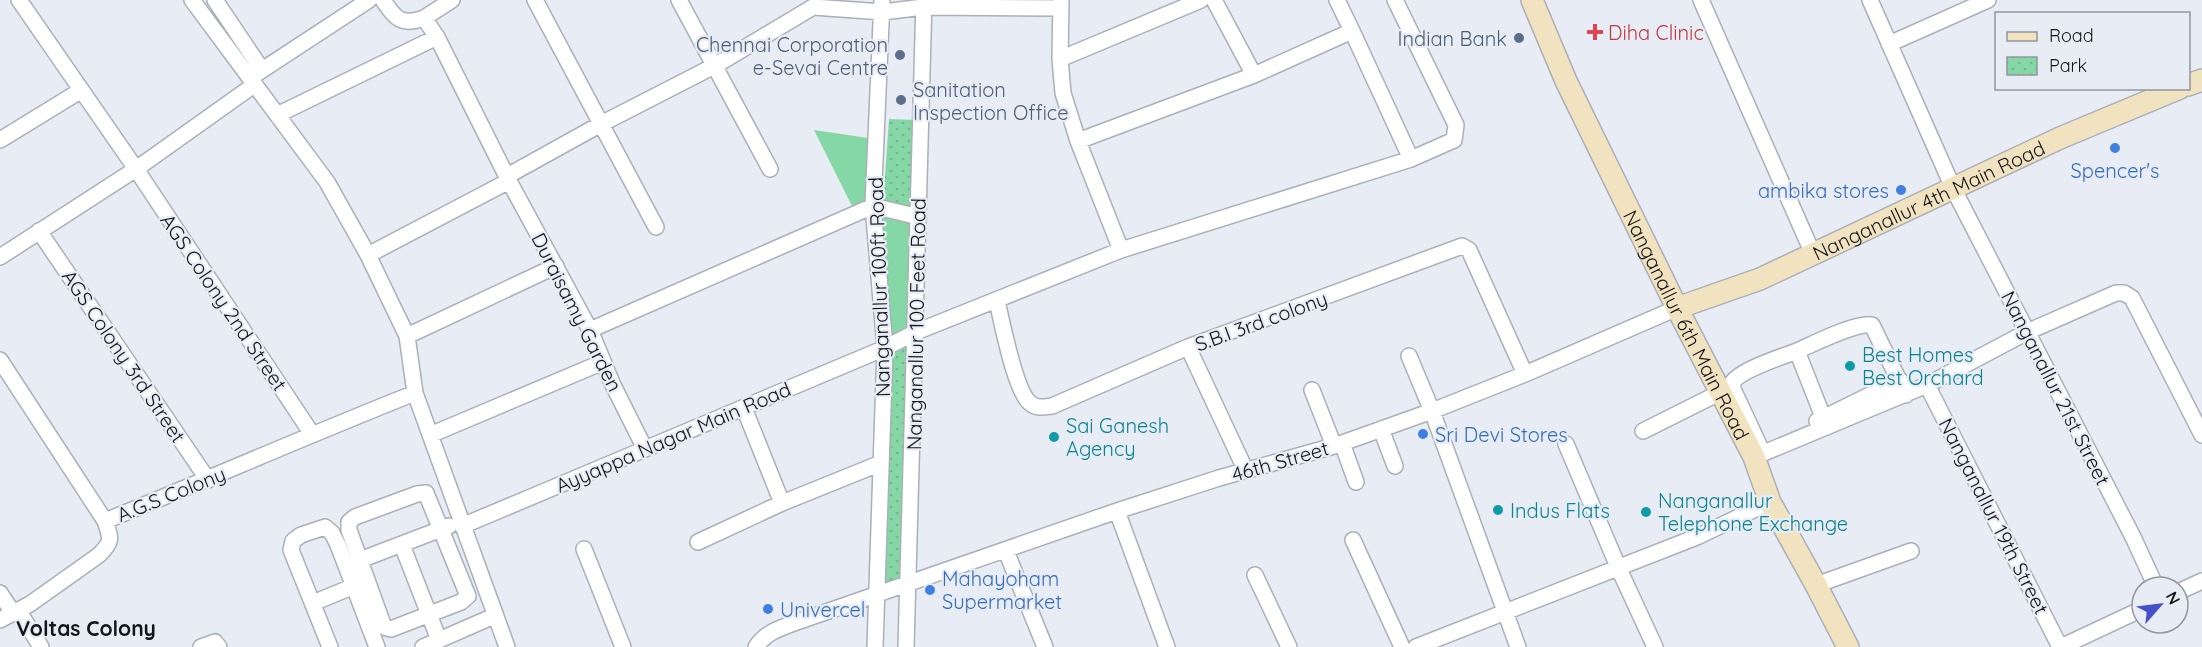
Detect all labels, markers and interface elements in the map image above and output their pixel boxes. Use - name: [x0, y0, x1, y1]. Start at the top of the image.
- legend: [1995, 12, 2190, 90]
- place label: Diha Clinic: [1608, 20, 1704, 45]
- marker: Diha Clinic: [1586, 23, 1604, 41]
- text: Road: [2049, 24, 2094, 47]
- place label: Indian Bank: [1398, 26, 1507, 51]
- marker: Indian Bank: [1512, 31, 1526, 45]
- place label: Chennai Corporation e-Sevai Centre: [696, 32, 888, 80]
- marker: Chennai Corporation e-Sevai Centre: [893, 48, 907, 62]
- text: Park: [2049, 54, 2087, 77]
- place label: Sanitation Inspection Office: [913, 77, 1069, 125]
- marker: Sanitation Inspection Office: [894, 93, 908, 107]
- street label: Nanganallur 4th Main Road: [1808, 135, 2049, 265]
- marker: Spencer's: [2108, 141, 2122, 155]
- place label: Spencer's: [2071, 158, 2159, 183]
- street label: Nanganallur 100ft Road: [863, 176, 895, 398]
- place label: ambika stores: [1758, 178, 1889, 203]
- marker: ambika stores: [1894, 183, 1908, 197]
- street label: Nanganallur 100 Feet Road: [901, 198, 931, 450]
- street label: Nanganallur 6th Main Road: [1618, 206, 1755, 444]
- street label: AGS Colony 2nd Street: [155, 209, 293, 395]
- street label: Duraisamy Garden: [526, 228, 628, 396]
- street label: AGS Colony 3rd Street: [57, 265, 191, 447]
- street label: S.B.I 3rd colony: [1191, 285, 1331, 357]
- street label: Nanganallur 21st Street: [1996, 287, 2116, 490]
- place label: Best Homes Best Orchard: [1862, 342, 1984, 390]
- marker: Best Homes Best Orchard: [1843, 359, 1857, 373]
- street label: Ayyappa Nagar Main Road: [552, 376, 794, 498]
- place label: Sai Ganesh Agency: [1066, 413, 1169, 461]
- street label: Nanganallur 19th Street: [1934, 414, 2054, 618]
- place label: Sri Devi Stores: [1435, 422, 1568, 447]
- marker: Sri Devi Stores: [1416, 427, 1430, 441]
- marker: Sai Ganesh Agency: [1047, 430, 1061, 444]
- street label: 46th Street: [1229, 435, 1332, 487]
- street label: A.G.S Colony: [113, 461, 229, 527]
- place label: Nanganallur Telephone Exchange: [1658, 488, 1848, 536]
- place label: Indus Flats: [1510, 498, 1610, 523]
- marker: Indus Flats: [1491, 503, 1505, 517]
- marker: Nanganallur Telephone Exchange: [1639, 505, 1653, 519]
- place label: Mahayoham Supermarket: [942, 566, 1062, 614]
- north arrow: [2130, 575, 2190, 635]
- marker: Mahayoham Supermarket: [923, 583, 937, 597]
- text: N: [2162, 588, 2185, 608]
- place label: Univercel: [780, 597, 865, 622]
- marker: Univercel: [761, 602, 775, 616]
- district label: Voltas Colony: [16, 615, 156, 641]

